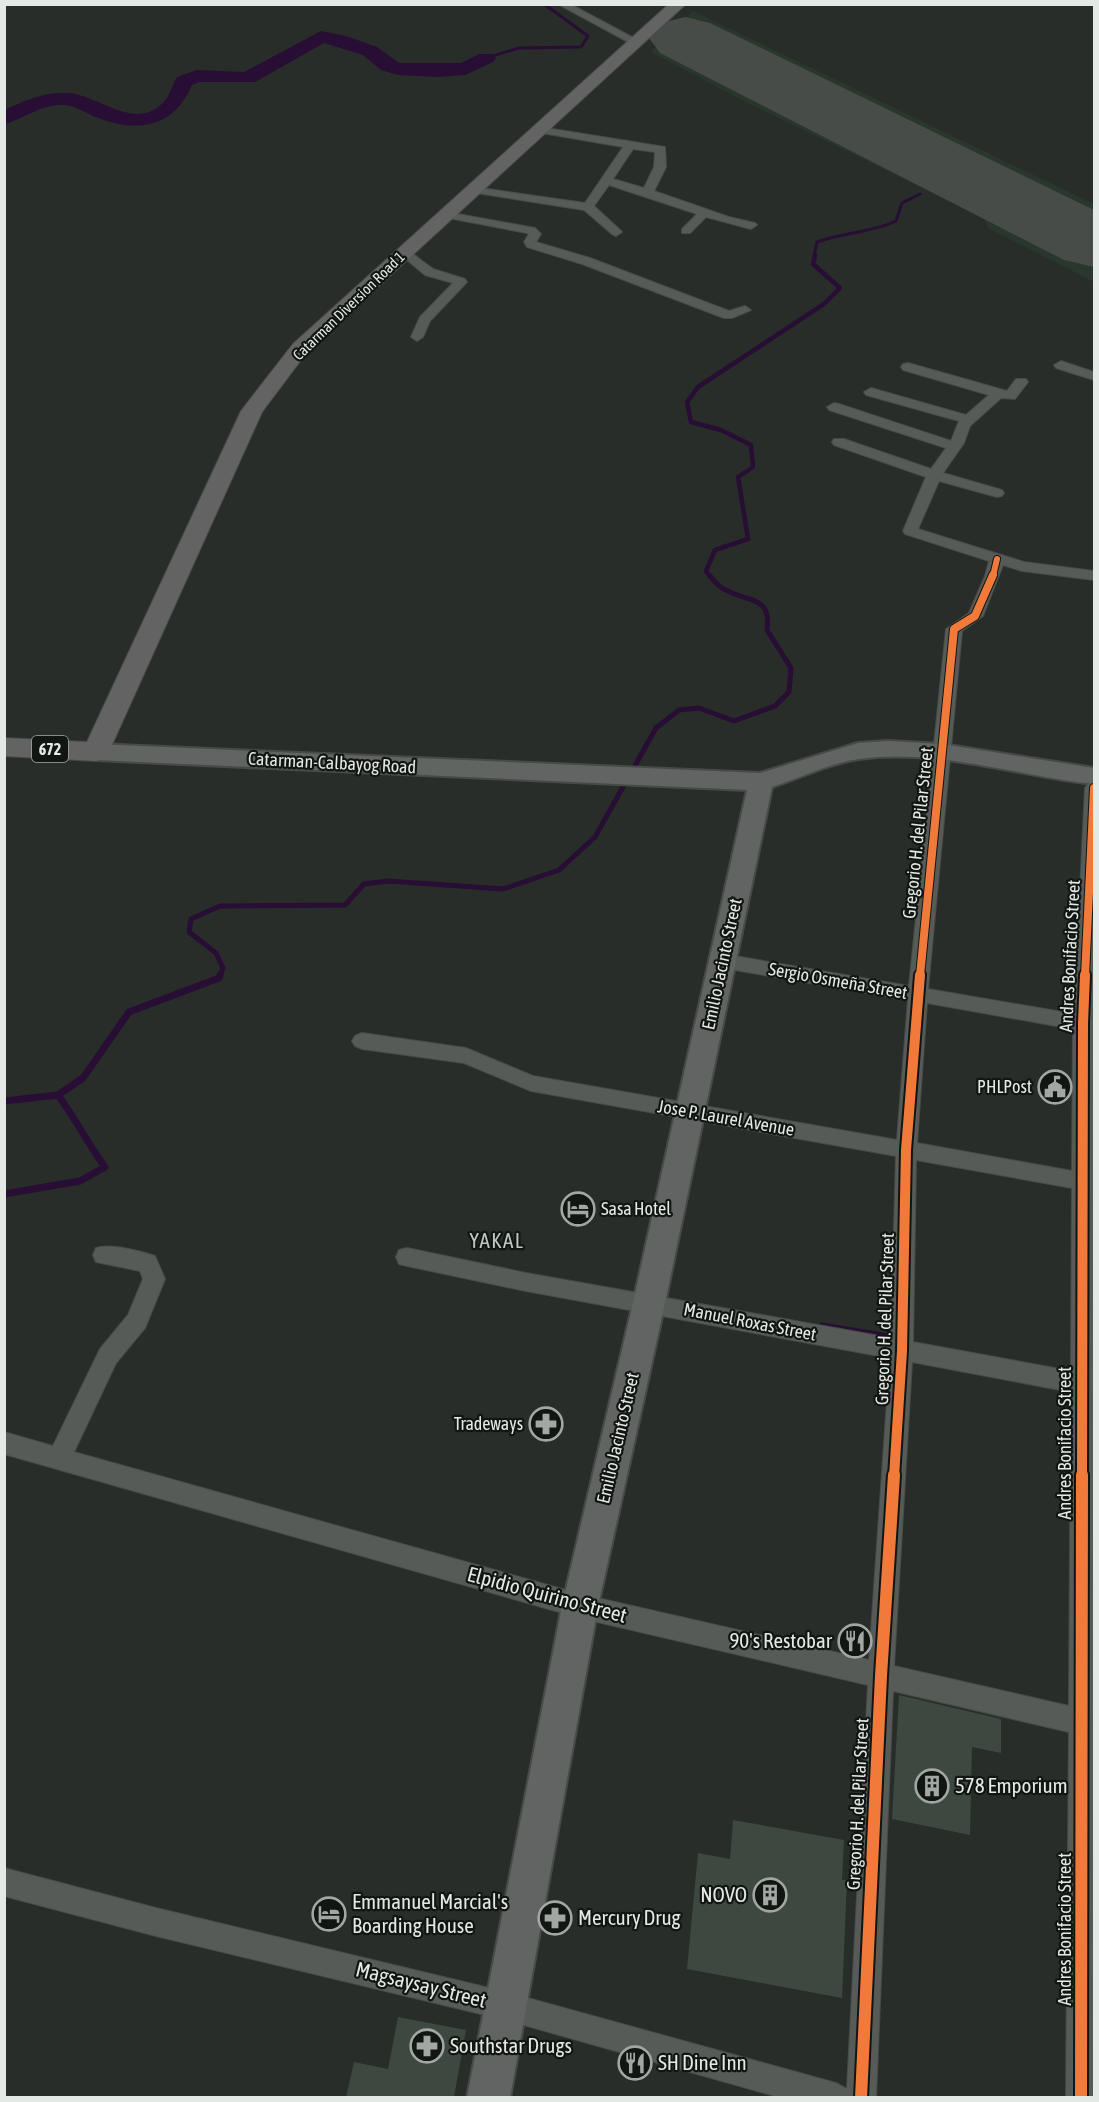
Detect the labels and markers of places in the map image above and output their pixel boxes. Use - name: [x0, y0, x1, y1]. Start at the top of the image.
- public building icon: PHLPost: [1037, 1069, 1073, 1105]
- place label: PHLPost: [977, 1076, 1032, 1097]
- hotel icon: Sasa Hotel: [560, 1191, 596, 1227]
- place label: Sasa Hotel: [601, 1198, 671, 1219]
- pharmacy icon: Tradeways: [528, 1406, 564, 1442]
- place label: Tradeways: [454, 1413, 523, 1434]
- restaurant icon: 90's Restobar: [837, 1623, 873, 1659]
- place label: 90's Restobar: [729, 1628, 833, 1652]
- building icon: 578 Emporium: [914, 1768, 950, 1804]
- place label: 578 Emporium: [955, 1773, 1068, 1797]
- building icon: NOVO: [752, 1877, 788, 1913]
- place label: NOVO: [700, 1882, 747, 1906]
- place label: Emmanuel Marcial's Boarding House: [352, 1889, 508, 1937]
- hotel icon: Emmanuel Marcial's Boarding House: [311, 1896, 347, 1932]
- pharmacy icon: Mercury Drug: [537, 1900, 573, 1936]
- place label: Mercury Drug: [578, 1905, 681, 1929]
- pharmacy icon: Southstar Drugs: [409, 2028, 445, 2064]
- place label: Southstar Drugs: [450, 2033, 572, 2057]
- restaurant icon: SH Dine Inn: [617, 2045, 653, 2081]
- place label: SH Dine Inn: [658, 2050, 747, 2074]

